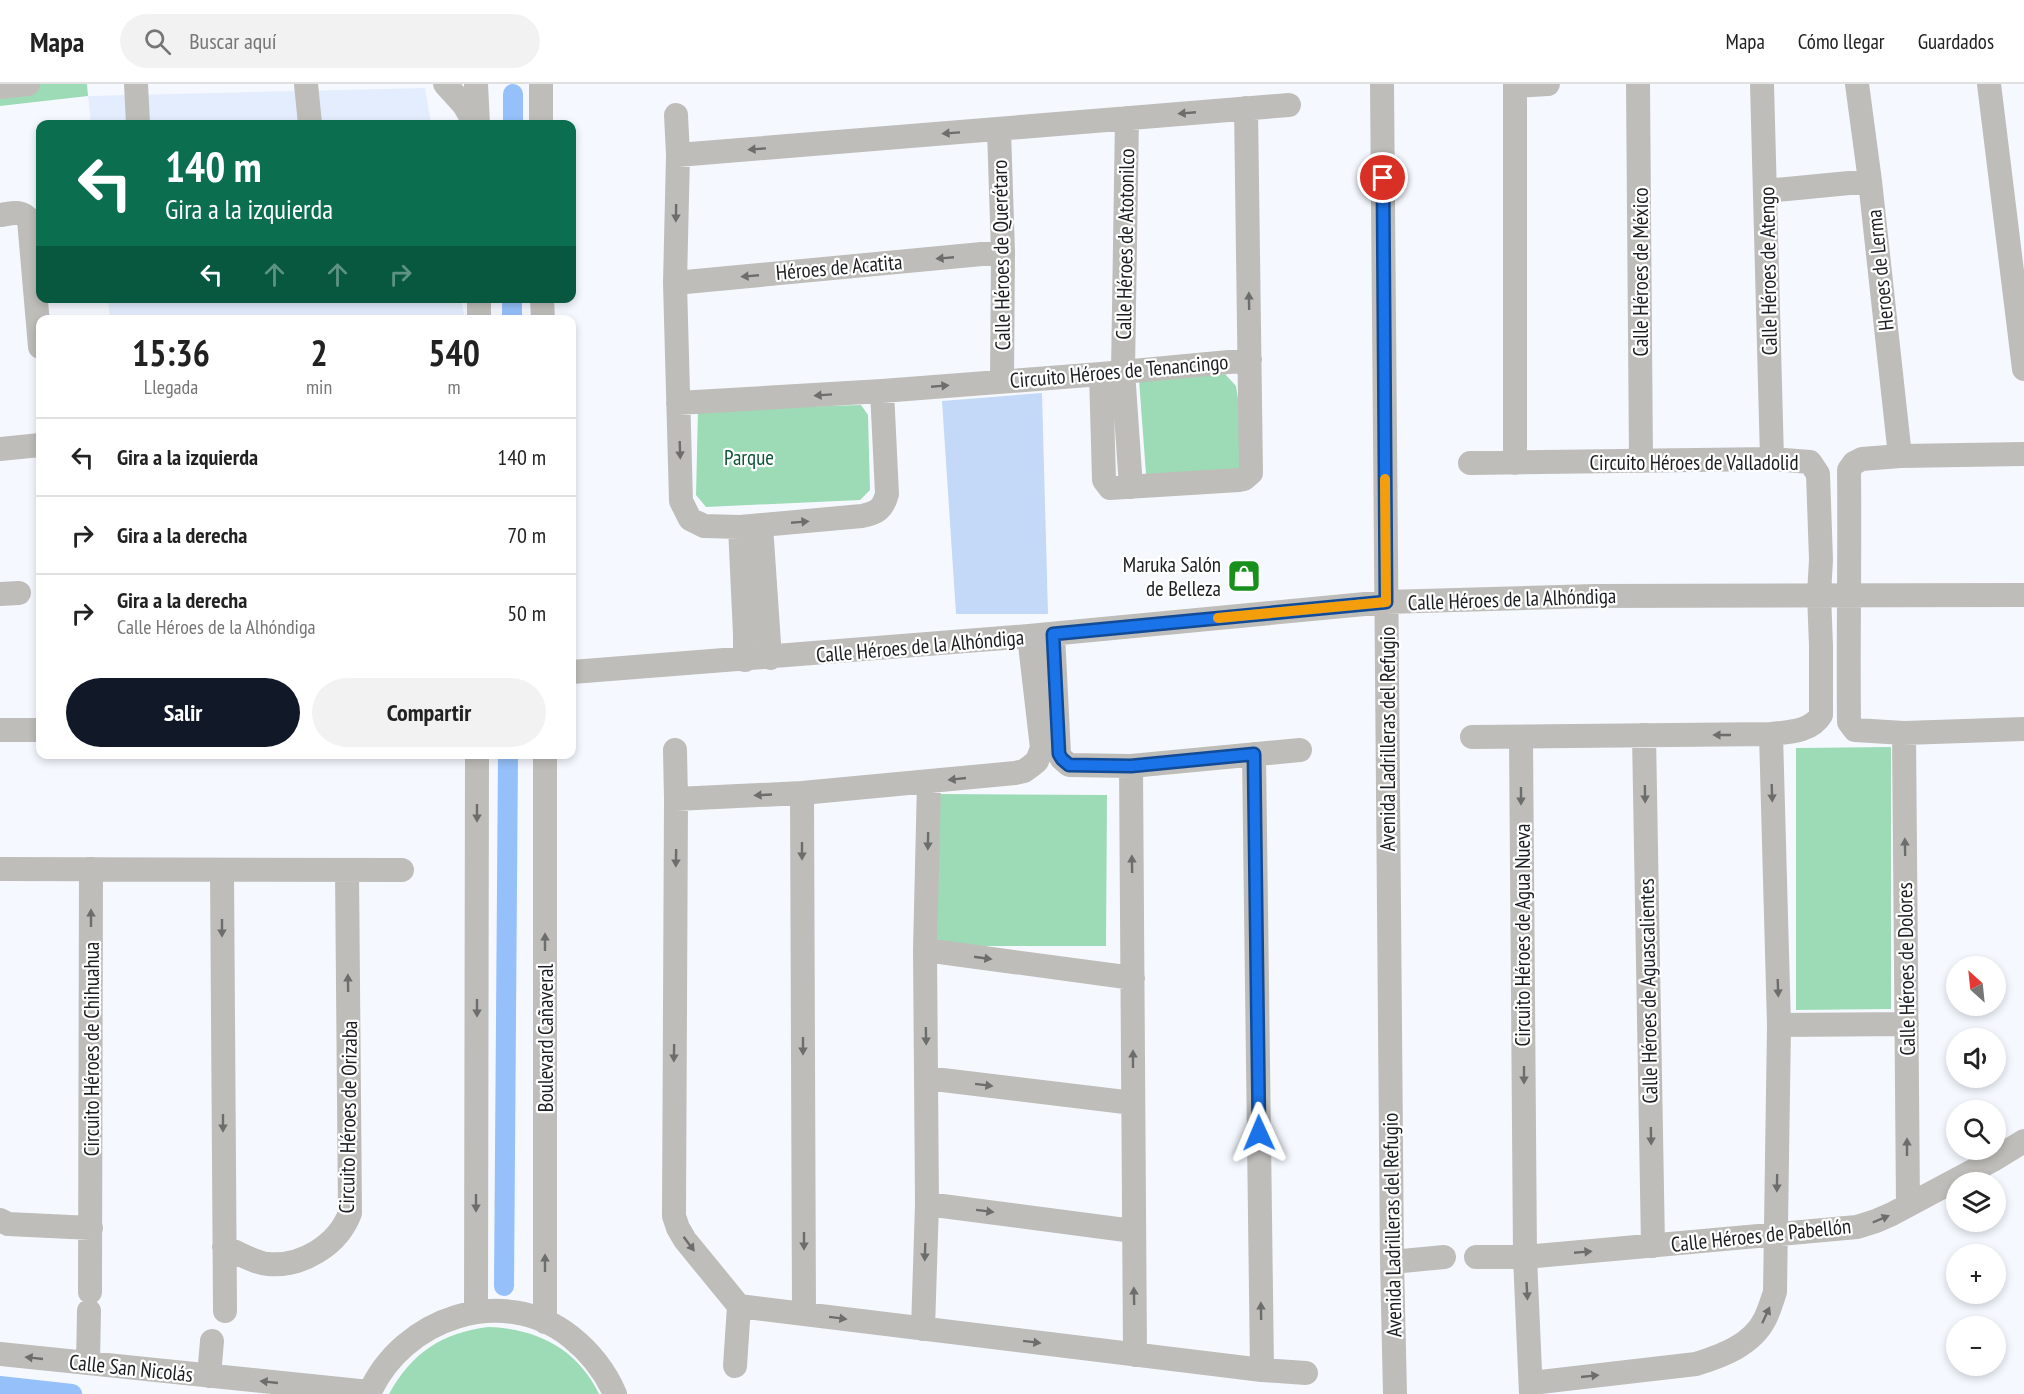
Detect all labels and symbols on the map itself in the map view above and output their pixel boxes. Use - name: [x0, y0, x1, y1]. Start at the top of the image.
- one-way arrow: [1178, 108, 1197, 118]
- one-way arrow: [942, 129, 961, 138]
- one-way arrow: [747, 144, 766, 153]
- street label: Calle Héroes de Atotonilco: [1110, 148, 1140, 340]
- pin: [1357, 152, 1408, 203]
- street label: Calle Héroes de Querétaro: [986, 159, 1016, 351]
- street label: Calle Héroes de Atengo: [1753, 186, 1783, 356]
- street label: Calle Héroes de México: [1627, 188, 1654, 356]
- one-way arrow: [672, 204, 681, 223]
- street label: Heroes de Lerma: [1860, 208, 1900, 332]
- street label: Héroes de Acatita: [775, 248, 903, 286]
- one-way arrow: [935, 253, 954, 263]
- one-way arrow: [741, 271, 760, 281]
- one-way arrow: [1244, 292, 1254, 311]
- street label: Circuito Héroes de Tenancingo: [1009, 348, 1229, 394]
- one-way arrow: [930, 381, 949, 391]
- one-way arrow: [814, 390, 833, 399]
- one-way arrow: [675, 441, 684, 460]
- park label: Parque: [724, 444, 774, 471]
- street label: Circuito Héroes de Valladolid: [1589, 449, 1799, 476]
- one-way arrow: [791, 517, 810, 527]
- place label: Maruka Salón de Belleza: [1123, 551, 1221, 602]
- shop icon: Maruka Salón de Belleza: [1226, 558, 1262, 594]
- street label: Calle Héroes de la Alhóndiga: [1407, 582, 1617, 616]
- street label: Calle Héroes de la Alhóndiga: [815, 623, 1025, 669]
- street label: Avenida Ladrilleras del Refugio: [1374, 627, 1401, 851]
- one-way arrow: [1712, 730, 1731, 740]
- one-way arrow: [947, 774, 966, 784]
- one-way arrow: [1768, 783, 1777, 802]
- one-way arrow: [1640, 784, 1650, 803]
- one-way arrow: [1516, 787, 1526, 806]
- one-way arrow: [753, 790, 772, 799]
- one-way arrow: [472, 803, 482, 822]
- street label: Circuito Héroes de Agua Nueva: [1509, 824, 1536, 1046]
- one-way arrow: [923, 831, 932, 850]
- one-way arrow: [1900, 837, 1910, 856]
- one-way arrow: [797, 842, 807, 861]
- one-way arrow: [671, 848, 681, 867]
- one-way arrow: [1127, 855, 1137, 874]
- street label: Calle Héroes de Aguascalientes: [1633, 878, 1663, 1104]
- street label: Calle Héroes de Dolores: [1891, 882, 1921, 1056]
- one-way arrow: [86, 908, 96, 927]
- one-way arrow: [217, 919, 227, 938]
- one-way arrow: [540, 933, 550, 952]
- street label: Circuito Héroes de Chihuahua: [78, 942, 105, 1156]
- one-way arrow: [973, 953, 992, 963]
- north arrow: [1946, 956, 2006, 1016]
- street label: Boulevard Cañaveral: [532, 964, 559, 1112]
- one-way arrow: [343, 974, 353, 993]
- one-way arrow: [1773, 978, 1782, 997]
- one-way arrow: [472, 998, 482, 1017]
- street label: Circuito Héroes de Orizaba: [333, 1020, 363, 1214]
- one-way arrow: [921, 1026, 930, 1045]
- one-way arrow: [798, 1037, 808, 1056]
- one-way arrow: [669, 1043, 679, 1062]
- one-way arrow: [1128, 1050, 1138, 1069]
- one-way arrow: [1519, 1066, 1529, 1085]
- one-way arrow: [975, 1080, 994, 1090]
- position arrow: [1227, 1101, 1291, 1165]
- street label: Avenida Ladrilleras del Refugio: [1377, 1113, 1407, 1337]
- one-way arrow: [219, 1114, 228, 1133]
- one-way arrow: [1646, 1126, 1656, 1145]
- one-way arrow: [1902, 1137, 1912, 1156]
- one-way arrow: [1772, 1173, 1782, 1192]
- one-way arrow: [471, 1193, 481, 1212]
- one-way arrow: [975, 1207, 994, 1216]
- street label: Calle Héroes de Pabellón: [1670, 1212, 1852, 1258]
- one-way arrow: [1872, 1214, 1889, 1223]
- one-way arrow: [799, 1232, 809, 1251]
- one-way arrow: [682, 1236, 694, 1251]
- one-way arrow: [921, 1242, 930, 1261]
- one-way arrow: [1574, 1247, 1593, 1257]
- one-way arrow: [540, 1254, 550, 1273]
- one-way arrow: [1522, 1281, 1532, 1300]
- one-way arrow: [1129, 1287, 1139, 1306]
- one-way arrow: [1256, 1302, 1266, 1321]
- one-way arrow: [1761, 1307, 1770, 1324]
- one-way arrow: [829, 1314, 848, 1323]
- one-way arrow: [1022, 1337, 1041, 1347]
- street label: Calle San Nicolás: [68, 1348, 194, 1388]
- one-way arrow: [24, 1353, 43, 1363]
- one-way arrow: [1581, 1371, 1600, 1381]
- one-way arrow: [260, 1377, 279, 1387]

